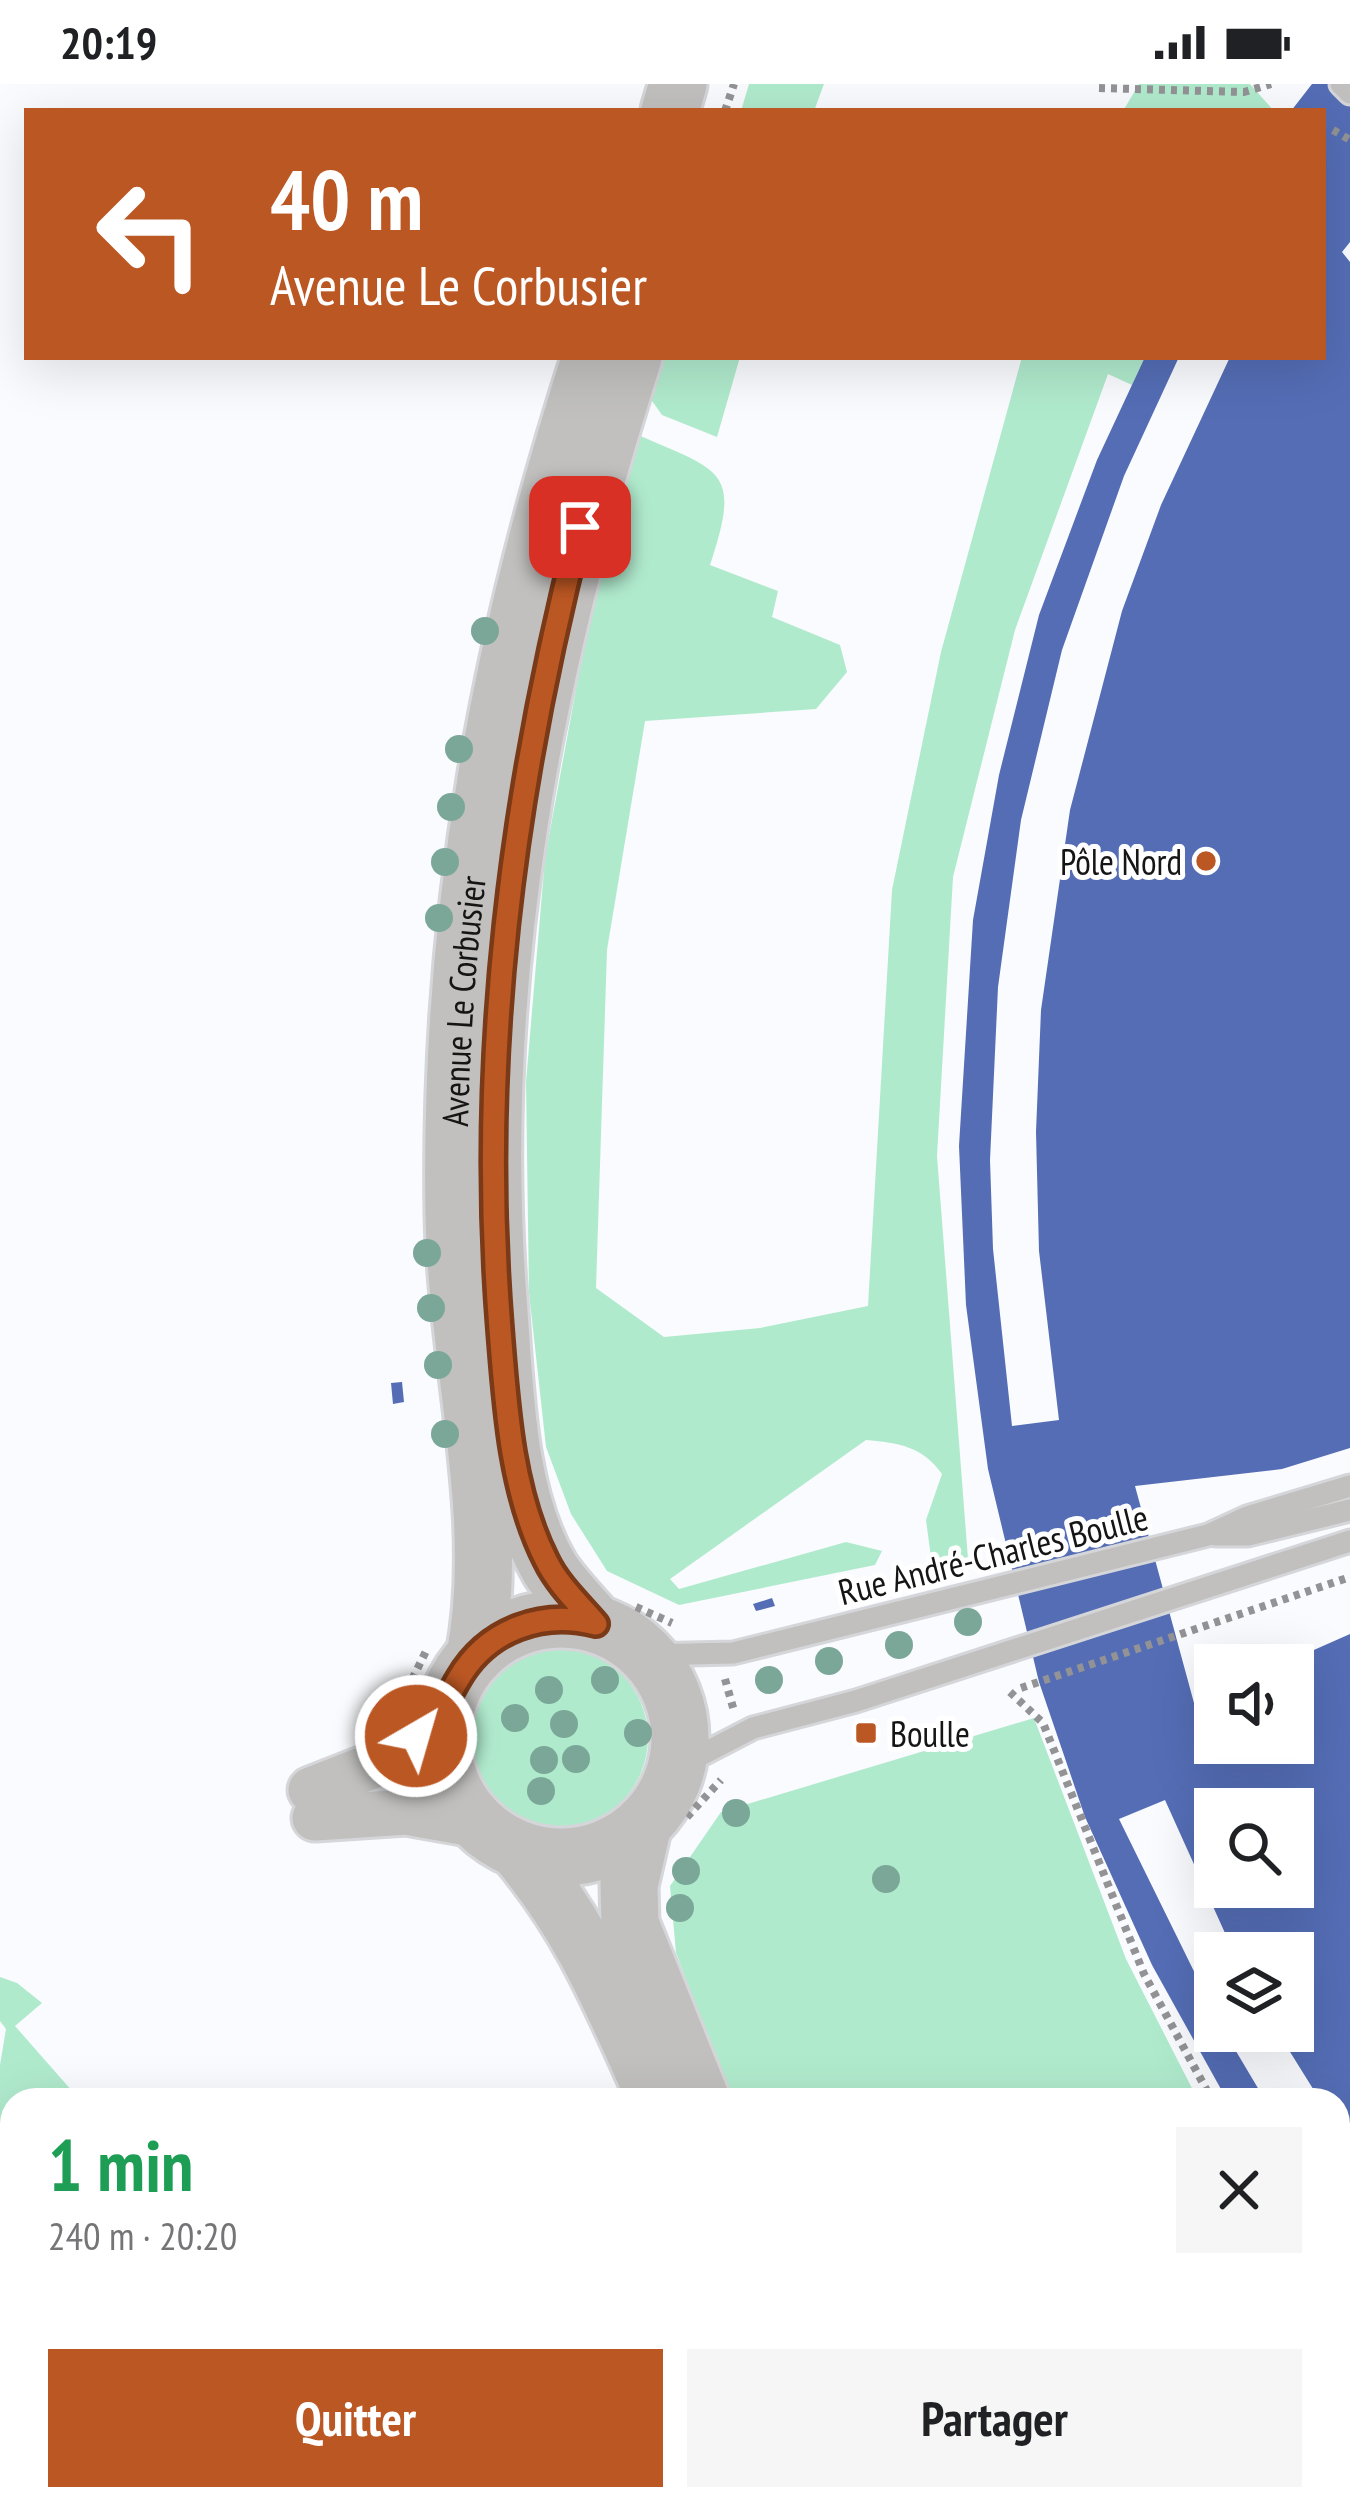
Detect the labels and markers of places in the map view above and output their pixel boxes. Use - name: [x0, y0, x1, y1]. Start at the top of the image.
- pin: [529, 476, 631, 578]
- place label: Pôle Nord: [1060, 838, 1182, 885]
- marker: Pôle Nord: [1193, 848, 1219, 874]
- place label: Boulle: [890, 1710, 970, 1757]
- marker: Boulle: [853, 1720, 879, 1746]

